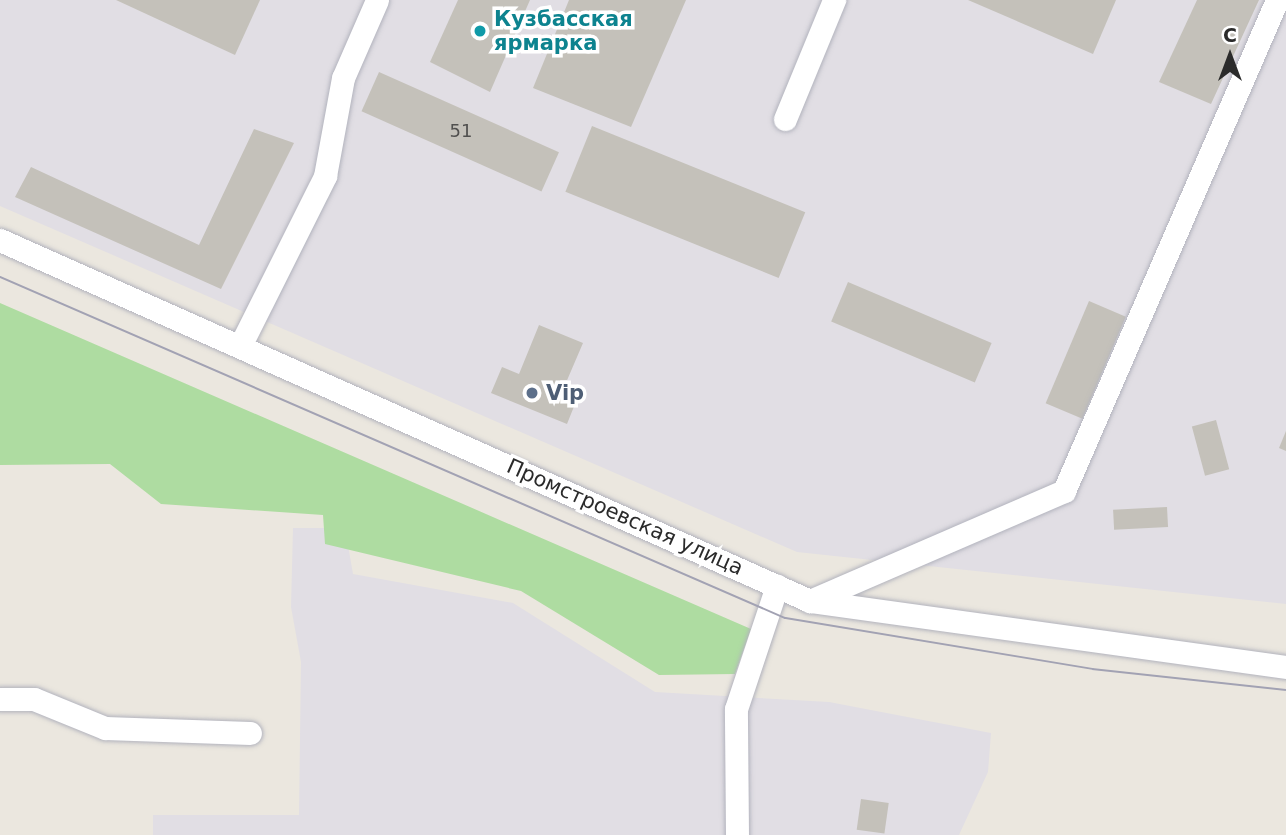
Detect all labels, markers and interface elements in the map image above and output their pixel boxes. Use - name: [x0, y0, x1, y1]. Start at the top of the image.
- place label: Кузбасская ярмарка: [494, 6, 633, 56]
- north arrow: [1195, 21, 1265, 91]
- marker: Кузбасская ярмарка: [472, 23, 488, 39]
- text: С: [1223, 24, 1237, 46]
- house number: 51: [450, 120, 472, 142]
- place label: Vip: [546, 380, 584, 406]
- marker: Vip: [524, 385, 540, 401]
- street label: Промстроевская улица: [503, 453, 747, 581]

